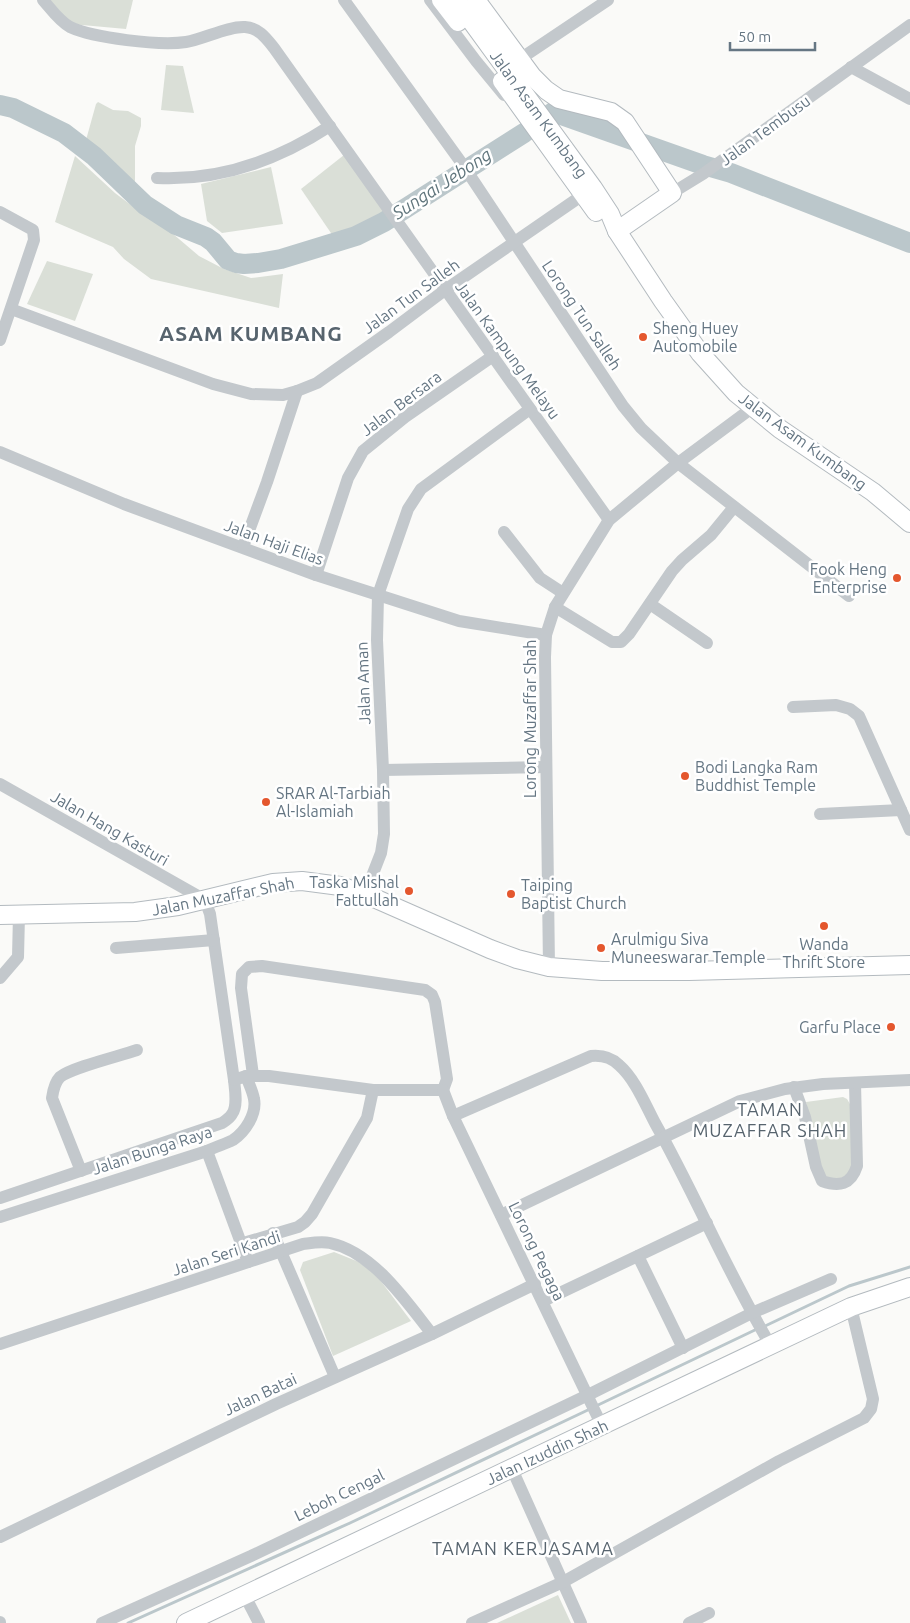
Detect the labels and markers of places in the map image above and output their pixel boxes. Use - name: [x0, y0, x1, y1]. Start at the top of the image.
- place label: Sheng Huey Automobile: [653, 319, 738, 355]
- marker: Sheng Huey Automobile: [637, 331, 649, 343]
- place label: Fook Heng Enterprise: [810, 560, 887, 596]
- marker: Fook Heng Enterprise: [891, 572, 903, 584]
- place label: Bodi Langka Ram Buddhist Temple: [695, 758, 818, 794]
- marker: Bodi Langka Ram Buddhist Temple: [679, 770, 691, 782]
- place label: SRAR Al-Tarbiah Al-Islamiah: [276, 784, 391, 820]
- marker: SRAR Al-Tarbiah Al-Islamiah: [260, 796, 272, 808]
- place label: Taska Mishal Fattullah: [309, 873, 399, 909]
- place label: Taiping Baptist Church: [521, 876, 627, 912]
- marker: Taska Mishal Fattullah: [403, 885, 415, 897]
- marker: Taiping Baptist Church: [505, 888, 517, 900]
- marker: Wanda Thrift Store: [818, 920, 830, 932]
- place label: Arulmigu Siva Muneeswarar Temple: [611, 930, 766, 966]
- place label: Wanda Thrift Store: [783, 935, 865, 971]
- marker: Arulmigu Siva Muneeswarar Temple: [595, 942, 607, 954]
- place label: Garfu Place: [799, 1018, 881, 1036]
- marker: Garfu Place: [885, 1021, 897, 1033]

